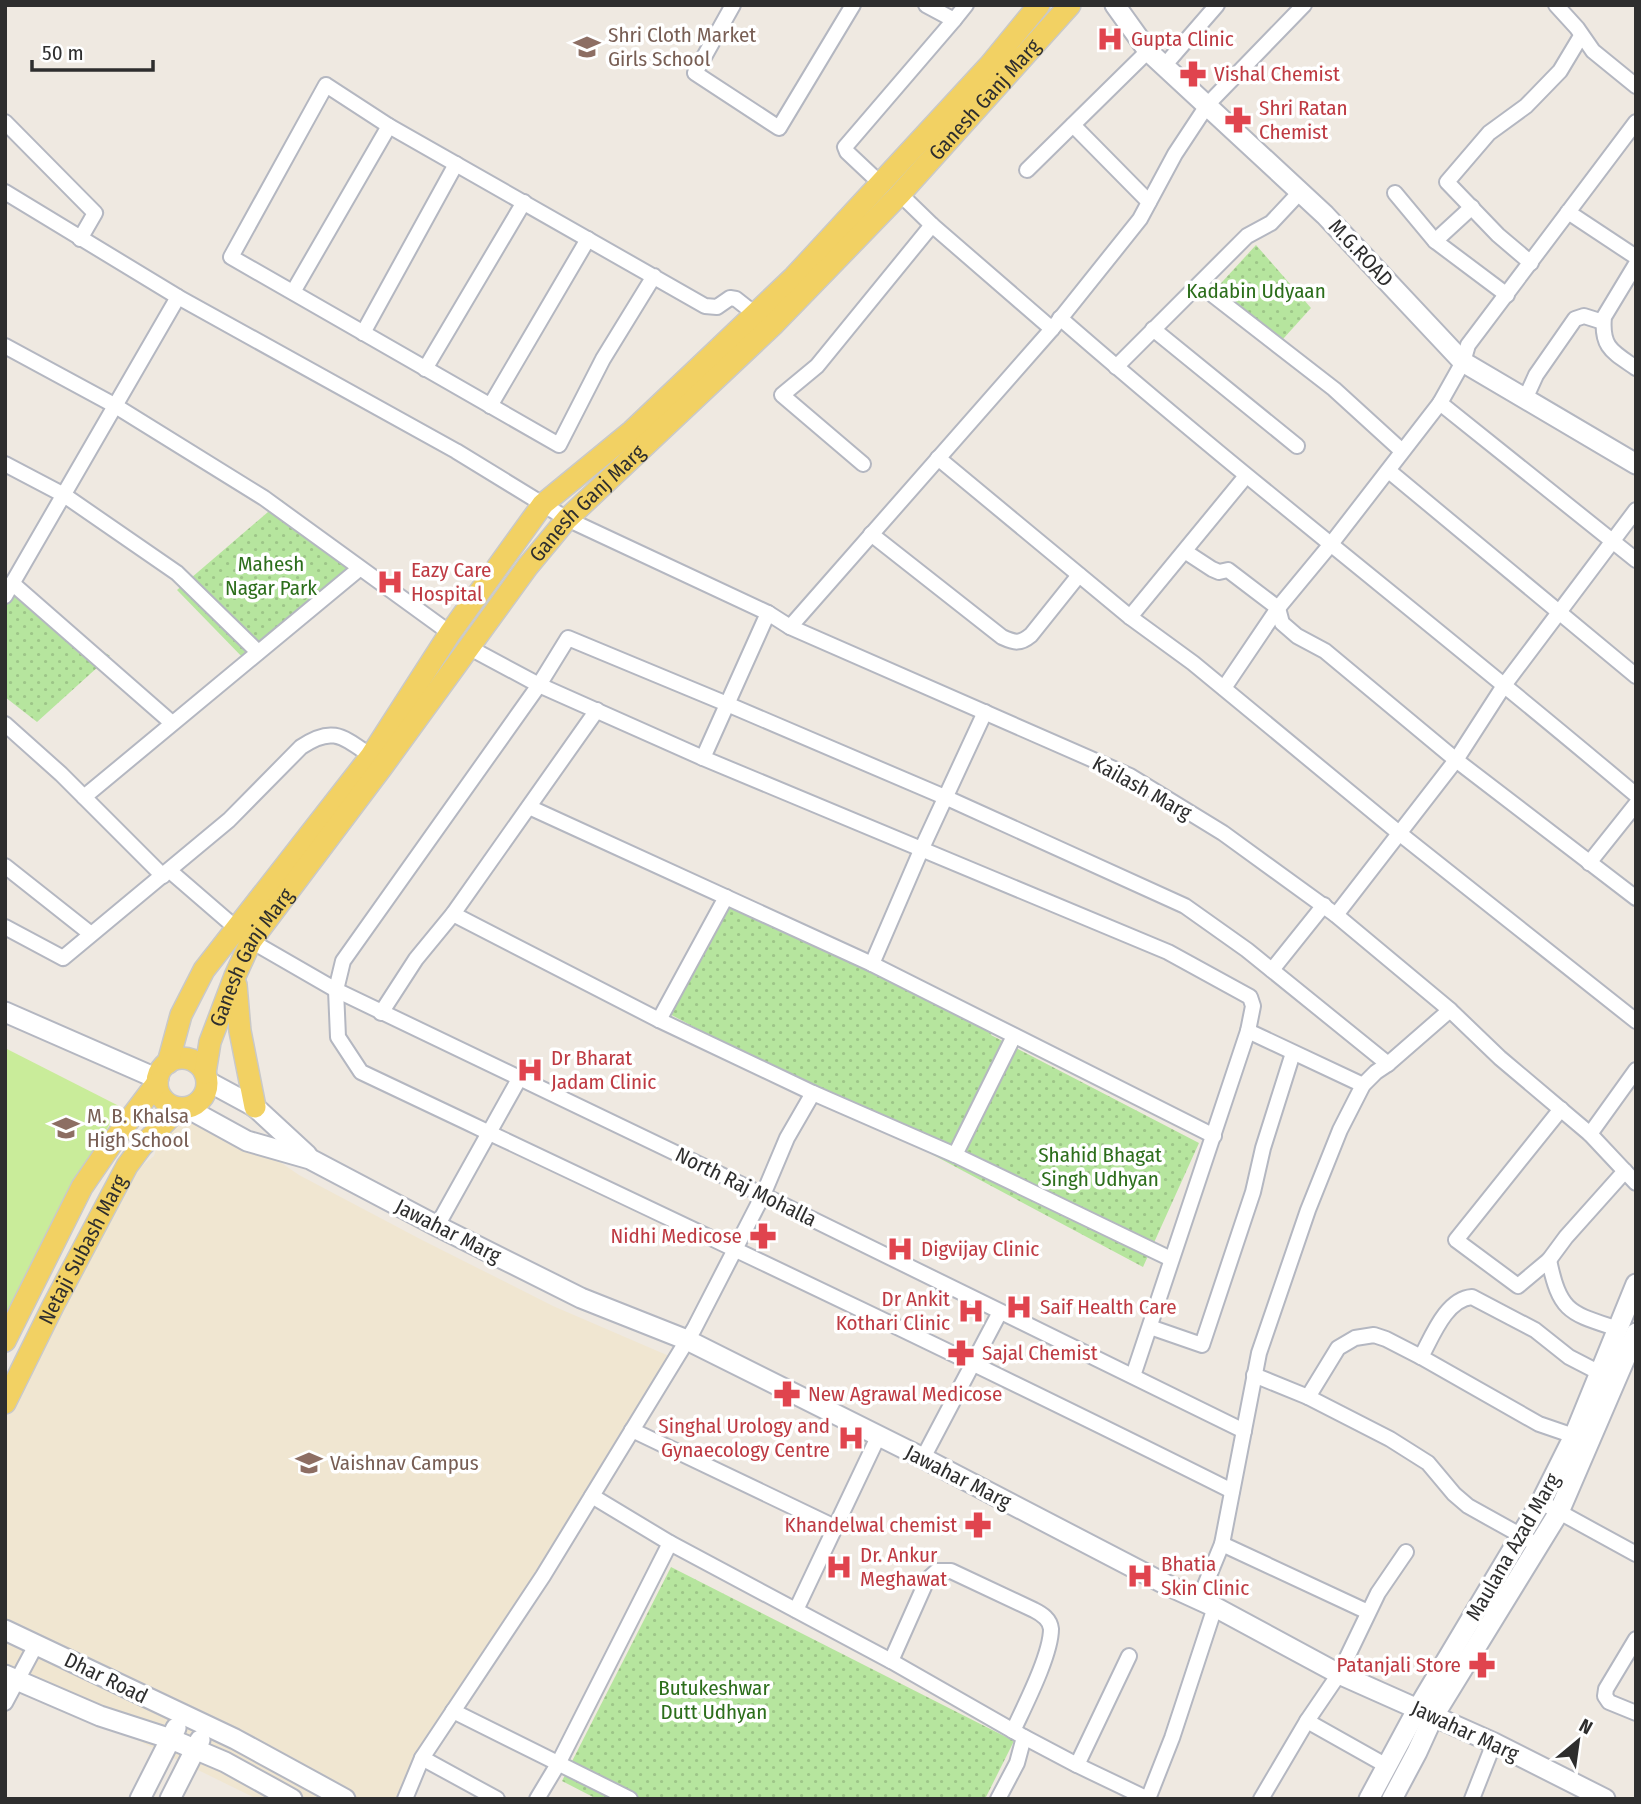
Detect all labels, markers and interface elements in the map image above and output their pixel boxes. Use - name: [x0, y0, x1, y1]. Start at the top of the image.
- place label: Shri Cloth Market Girls School: [608, 22, 756, 72]
- hospital icon: Gupta Clinic: [1095, 24, 1125, 54]
- place label: Gupta Clinic: [1131, 26, 1234, 52]
- scale bar: [32, 28, 152, 72]
- school or university icon: Shri Cloth Market Girls School: [572, 32, 602, 62]
- street label: Ganesh Ganj Marg: [923, 33, 1046, 166]
- text: 50 m: [42, 40, 84, 66]
- pharmacy icon: Vishal Chemist: [1178, 59, 1208, 89]
- place label: Vishal Chemist: [1214, 61, 1340, 87]
- place label: Shri Ratan Chemist: [1259, 95, 1348, 145]
- pharmacy icon: Shri Ratan Chemist: [1223, 105, 1253, 135]
- street label: M.G.ROAD: [1323, 214, 1399, 292]
- park label: Kadabin Udyaan: [1186, 278, 1326, 304]
- street label: Ganesh Ganj Marg: [524, 439, 651, 567]
- park label: Mahesh Nagar Park: [225, 551, 317, 601]
- place label: Eazy Care Hospital: [411, 557, 491, 607]
- hospital icon: Eazy Care Hospital: [375, 567, 405, 597]
- street label: Kailash Marg: [1088, 750, 1196, 826]
- street label: Ganesh Ganj Marg: [204, 883, 299, 1030]
- place label: Dr Bharat Jadam Clinic: [551, 1045, 656, 1095]
- hospital icon: Dr Bharat Jadam Clinic: [515, 1055, 545, 1085]
- place label: M. B. Khalsa High School: [87, 1103, 189, 1153]
- school or university icon: M. B. Khalsa High School: [51, 1113, 81, 1143]
- street label: North Raj Mohalla: [671, 1142, 821, 1232]
- park label: Shahid Bhagat Singh Udhyan: [1038, 1142, 1162, 1192]
- street label: Netaji Subash Marg: [33, 1170, 133, 1329]
- street label: Jawahar Marg: [391, 1193, 505, 1269]
- pharmacy icon: Nidhi Medicose: [748, 1221, 778, 1251]
- place label: Nidhi Medicose: [611, 1223, 742, 1249]
- hospital icon: Digvijay Clinic: [885, 1234, 915, 1264]
- place label: Digvijay Clinic: [921, 1236, 1039, 1262]
- place label: Dr Ankit Kothari Clinic: [836, 1286, 950, 1336]
- hospital icon: Saif Health Care: [1004, 1292, 1034, 1322]
- place label: Saif Health Care: [1040, 1294, 1177, 1320]
- hospital icon: Dr Ankit Kothari Clinic: [956, 1296, 986, 1326]
- pharmacy icon: Sajal Chemist: [946, 1338, 976, 1368]
- place label: Sajal Chemist: [982, 1340, 1098, 1366]
- pharmacy icon: New Agrawal Medicose: [772, 1379, 802, 1409]
- place label: New Agrawal Medicose: [808, 1381, 1002, 1407]
- place label: Singhal Urology and Gynaecology Centre: [658, 1413, 830, 1463]
- hospital icon: Singhal Urology and Gynaecology Centre: [836, 1423, 866, 1453]
- street label: Jawahar Marg: [901, 1439, 1015, 1515]
- school or university icon: Vaishnav Campus: [294, 1448, 324, 1478]
- place label: Vaishnav Campus: [330, 1450, 479, 1476]
- street label: Maulana Azad Marg: [1460, 1469, 1566, 1625]
- pharmacy icon: Khandelwal chemist: [963, 1510, 993, 1540]
- place label: Khandelwal chemist: [785, 1512, 957, 1538]
- place label: Dr. Ankur Meghawat: [860, 1542, 947, 1592]
- place label: Bhatia Skin Clinic: [1161, 1551, 1249, 1601]
- hospital icon: Dr. Ankur Meghawat: [824, 1552, 854, 1582]
- hospital icon: Bhatia Skin Clinic: [1125, 1561, 1155, 1591]
- street label: Dhar Road: [60, 1647, 152, 1709]
- pharmacy icon: Patanjali Store: [1467, 1650, 1497, 1680]
- place label: Patanjali Store: [1336, 1652, 1461, 1678]
- park label: Butukeshwar Dutt Udhyan: [658, 1675, 770, 1725]
- street label: Jawahar Marg: [1407, 1695, 1523, 1767]
- north arrow: [1543, 1706, 1613, 1776]
- text: N: [1575, 1714, 1597, 1739]

